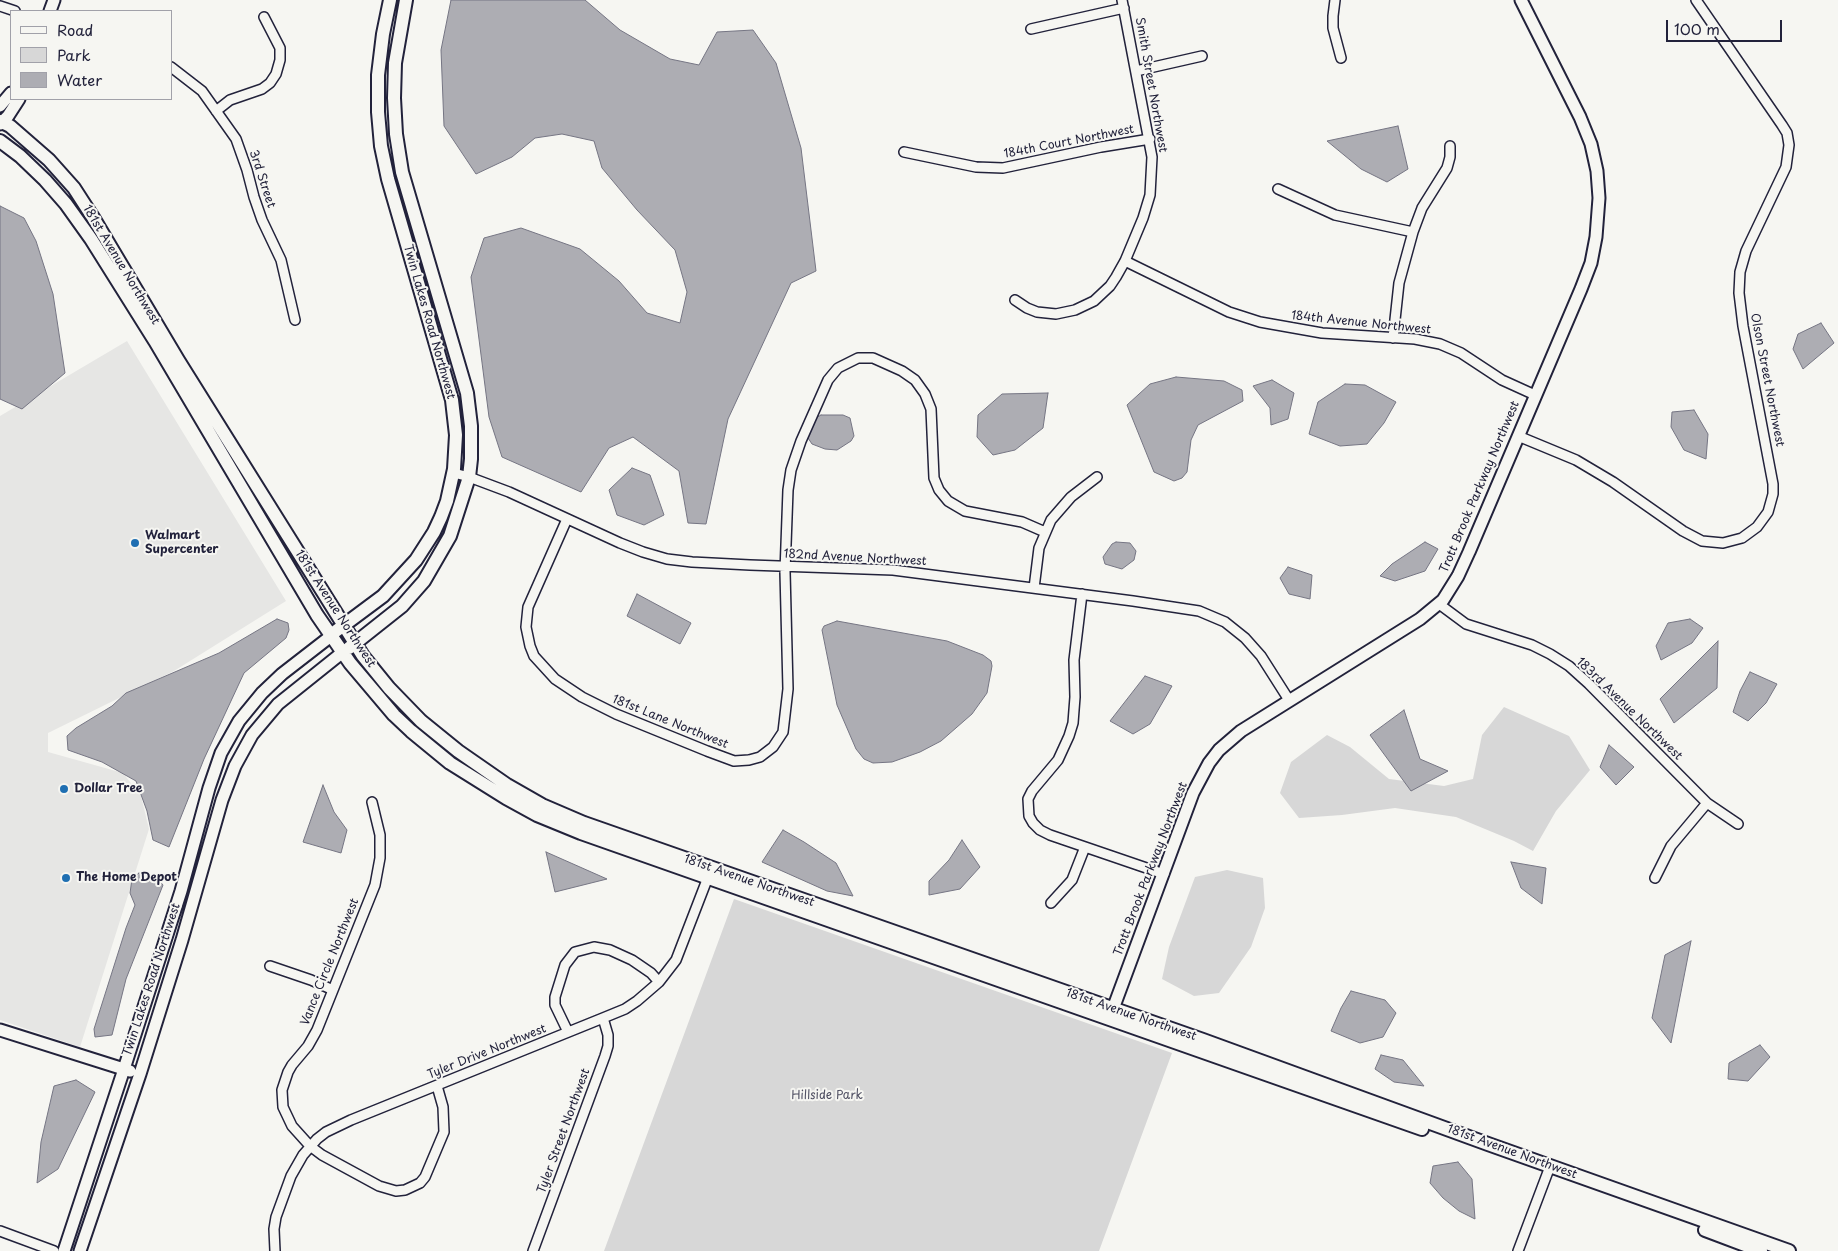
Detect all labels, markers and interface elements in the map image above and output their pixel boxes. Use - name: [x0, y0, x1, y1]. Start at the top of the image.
- legend: [10, 10, 172, 100]
- scale bar: [1668, 10, 1784, 42]
- street label: Smith Street Northwest: [1132, 16, 1170, 154]
- text: 100 m: [1674, 17, 1720, 40]
- text: Road: [57, 18, 93, 41]
- text: Park: [57, 43, 91, 66]
- text: Water: [57, 68, 102, 91]
- street label: 184th Court Northwest: [1003, 122, 1135, 162]
- street label: 3rd Street: [246, 148, 278, 210]
- street label: 181st Avenue Northwest: [80, 203, 162, 327]
- street label: Twin Lakes Road Northwest: [400, 243, 458, 401]
- street label: 184th Avenue Northwest: [1291, 309, 1431, 337]
- street label: Olson Street Northwest: [1747, 312, 1787, 448]
- street label: Trott Brook Parkway Northwest: [1437, 399, 1523, 575]
- place label: Walmart Supercenter: [145, 529, 219, 557]
- marker: Walmart Supercenter: [129, 537, 141, 549]
- street label: 182nd Avenue Northwest: [783, 547, 927, 569]
- street label: 181st Avenue Northwest: [292, 548, 378, 670]
- street label: 183rd Avenue Northwest: [1573, 655, 1685, 763]
- street label: 181st Lane Northwest: [610, 692, 730, 752]
- street label: Trott Brook Parkway Northwest: [1111, 780, 1191, 958]
- place label: Dollar Tree: [74, 782, 143, 796]
- marker: Dollar Tree: [58, 783, 70, 795]
- street label: 181st Avenue Northwest: [682, 852, 816, 910]
- place label: The Home Depot: [76, 871, 177, 885]
- marker: The Home Depot: [60, 872, 72, 884]
- street label: Vance Circle Northwest: [298, 896, 362, 1028]
- street label: Twin Lakes Road Northwest: [120, 902, 184, 1058]
- street label: 181st Avenue Northwest: [1064, 986, 1198, 1044]
- street label: Tyler Drive Northwest: [426, 1022, 548, 1082]
- street label: Tyler Street Northwest: [535, 1067, 593, 1195]
- park label: Hillside Park: [791, 1089, 863, 1103]
- street label: 181st Avenue Northwest: [1445, 1122, 1579, 1182]

